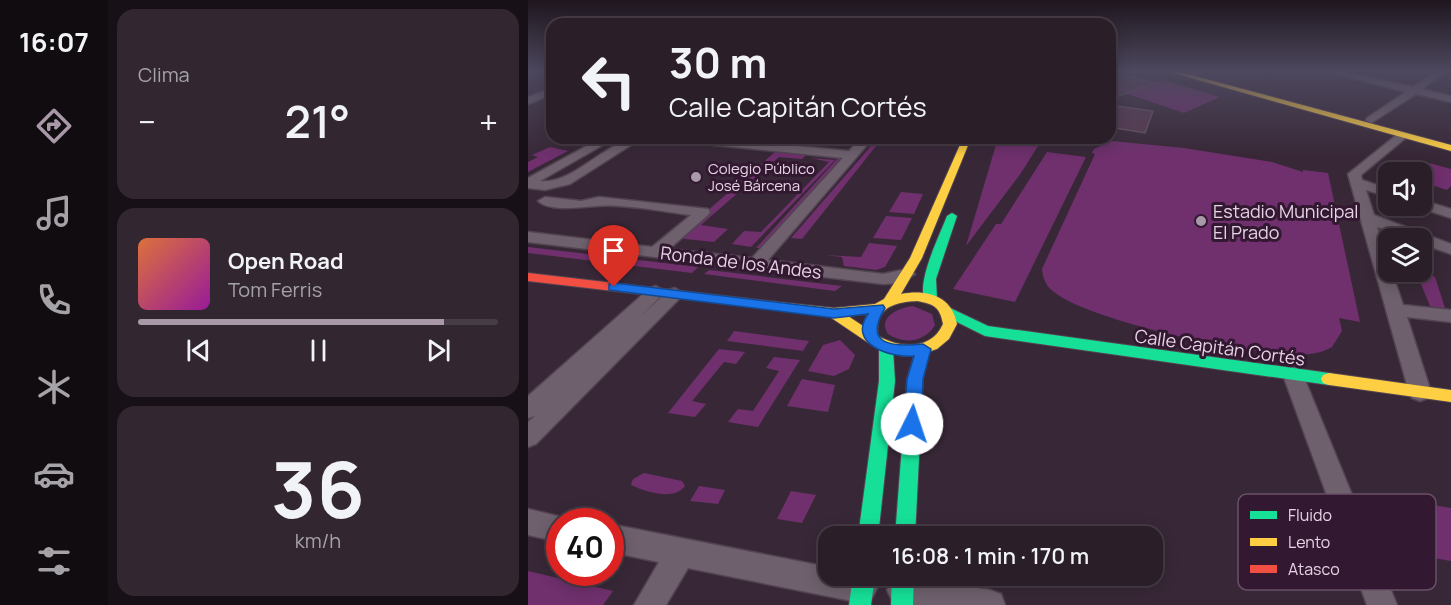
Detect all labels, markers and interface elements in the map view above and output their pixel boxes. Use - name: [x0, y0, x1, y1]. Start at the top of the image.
- text: 16:07: [19, 23, 89, 60]
- text: 30 m: [669, 33, 767, 91]
- icon: left: [570, 42, 648, 120]
- text: Clima: [138, 61, 190, 88]
- text: Calle Capitán Cortés: [669, 88, 927, 125]
- text: 21°: [285, 90, 350, 152]
- text: −: [138, 99, 156, 144]
- text: +: [479, 99, 498, 144]
- icon: directions: [33, 105, 75, 147]
- place label: Colegio Público José Bárcena: [708, 158, 815, 196]
- map controls: [1378, 162, 1432, 282]
- button: sound: [1378, 162, 1432, 216]
- marker: Colegio Público José Bárcena: [689, 170, 703, 184]
- icon: music: [33, 192, 75, 234]
- place label: Estadio Municipal El Prado: [1213, 199, 1359, 244]
- marker: Estadio Municipal El Prado: [1194, 214, 1208, 228]
- pin: [588, 225, 639, 287]
- button: layers: [1378, 228, 1432, 282]
- icon: arrive: [597, 234, 630, 267]
- street label: Ronda de los Andes: [659, 240, 823, 284]
- text: Open Road: [228, 246, 343, 276]
- text: Tom Ferris: [228, 276, 322, 303]
- icon: phone: [33, 279, 75, 321]
- street label: Calle Capitán Cortés: [1133, 323, 1307, 371]
- icon: previous: [182, 334, 215, 367]
- icon: pause: [302, 334, 335, 367]
- icon: next: [422, 334, 455, 367]
- icon: climate: [33, 366, 75, 408]
- position arrow: [880, 392, 944, 456]
- text: 36: [271, 435, 365, 541]
- icon: car: [33, 453, 75, 495]
- legend: [1238, 494, 1436, 590]
- text: Fluido: [1288, 504, 1332, 526]
- speed limit sign: 40: [546, 508, 624, 586]
- text: km/h: [295, 527, 341, 554]
- text: Lento: [1288, 531, 1330, 553]
- icon: filters: [33, 540, 75, 582]
- text: 16:08 · 1 min · 170 m: [892, 541, 1089, 571]
- text: Atasco: [1288, 558, 1340, 580]

